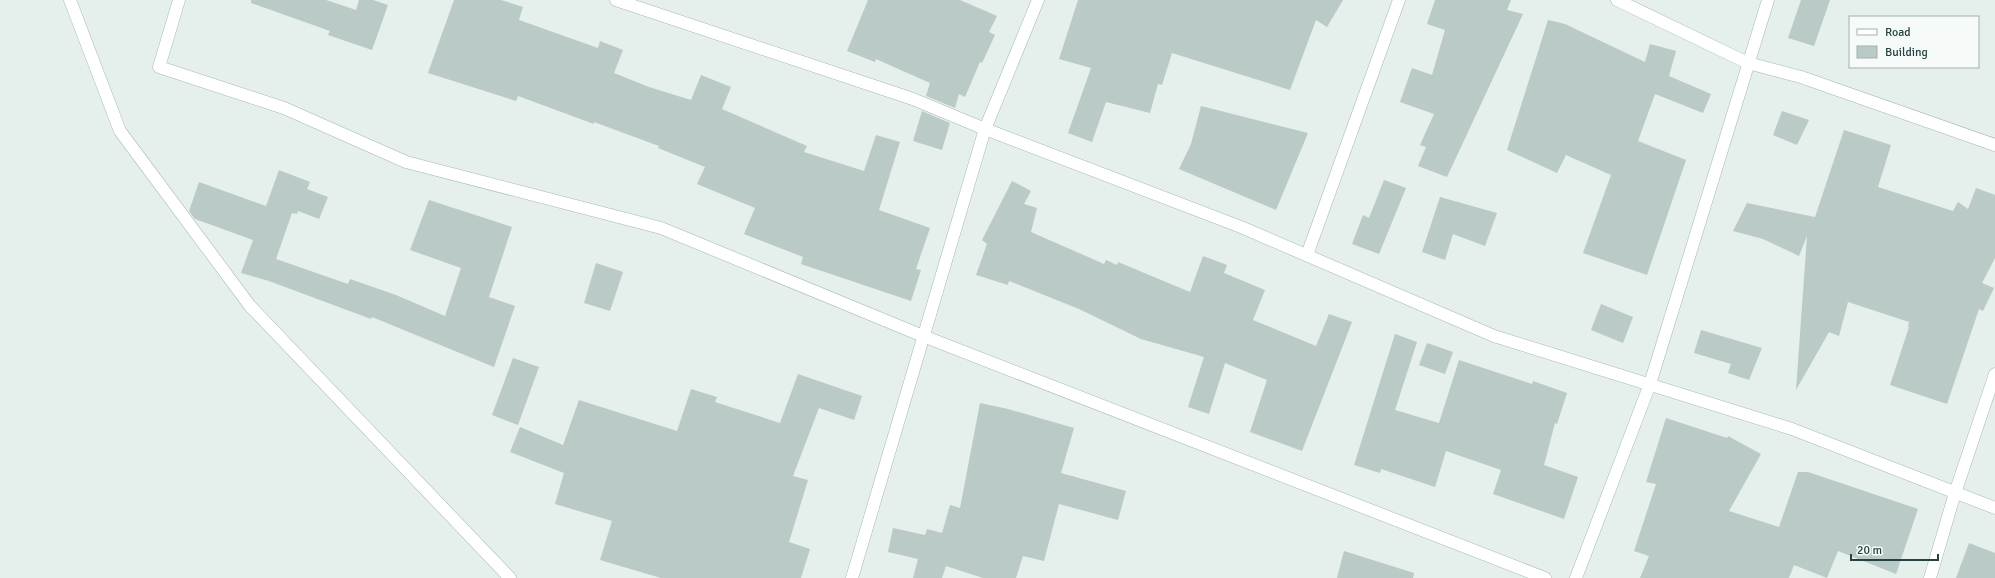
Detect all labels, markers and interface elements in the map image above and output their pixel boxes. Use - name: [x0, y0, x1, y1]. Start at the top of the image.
- legend: [1849, 16, 1979, 68]
- text: Road: [1885, 25, 1911, 40]
- text: Building: [1885, 45, 1928, 60]
- scale bar: [1851, 536, 1938, 562]
- text: 20 m: [1857, 543, 1882, 558]

